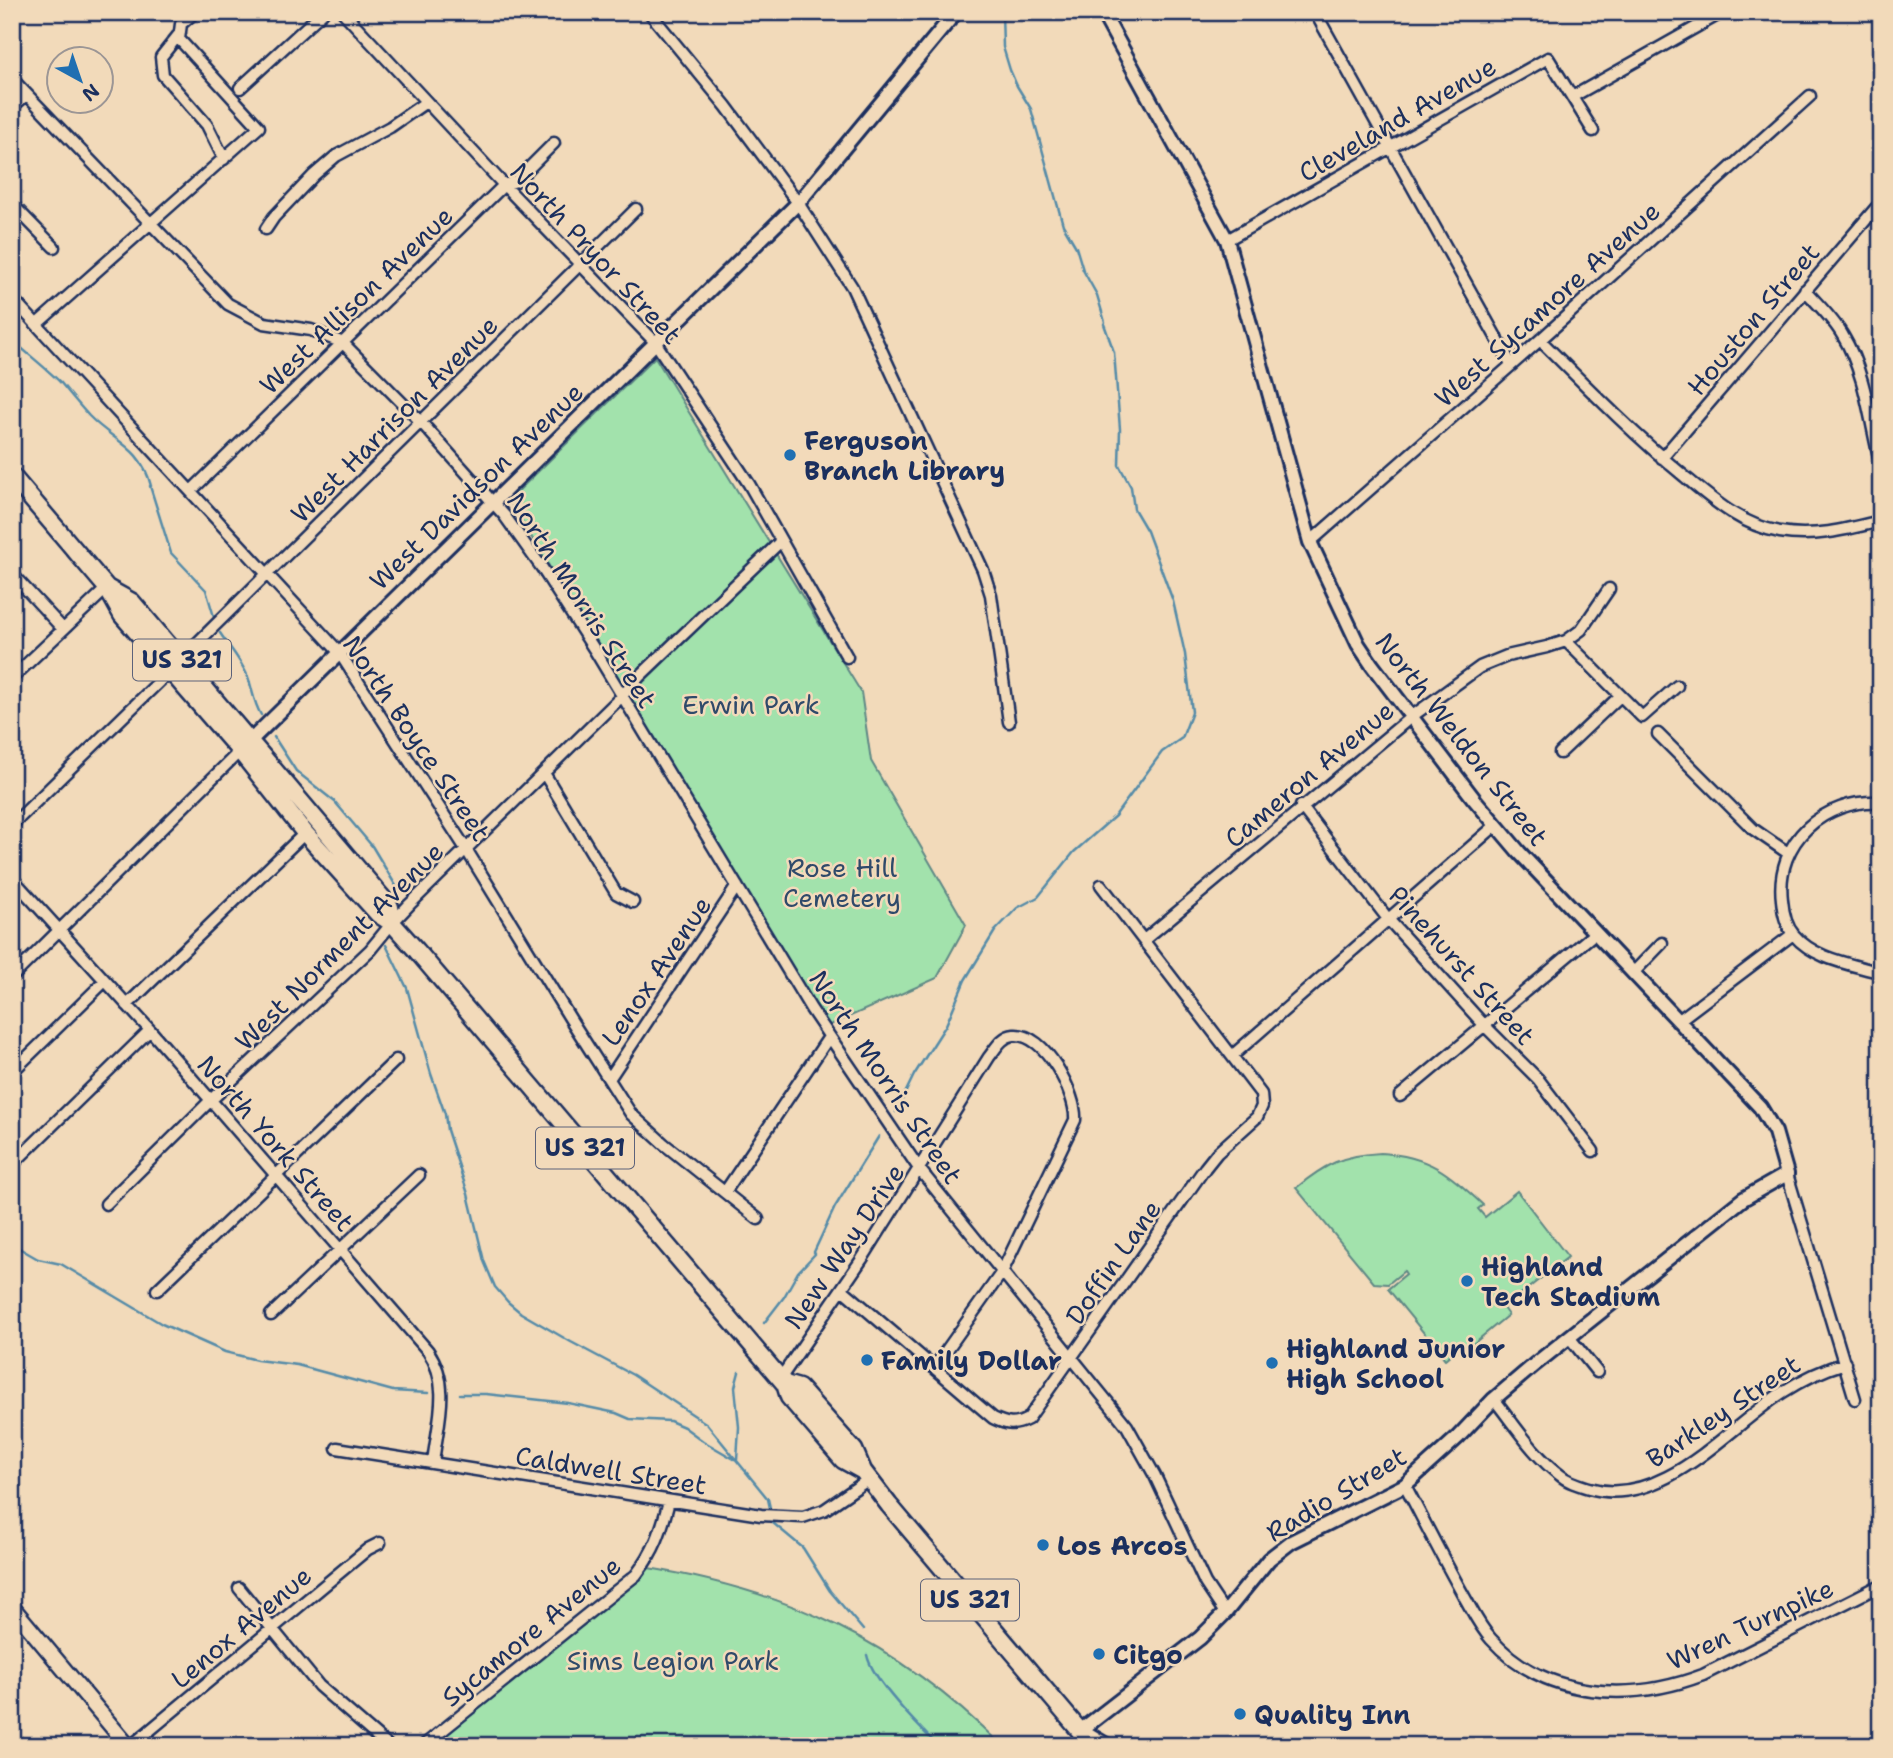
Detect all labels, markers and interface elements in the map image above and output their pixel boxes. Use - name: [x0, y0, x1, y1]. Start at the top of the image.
- north arrow: [46, 46, 116, 116]
- street label: Cleveland Avenue: [1292, 48, 1502, 190]
- text: N: [77, 78, 104, 107]
- street label: North Pryor Street: [503, 155, 689, 351]
- street label: West Sycamore Avenue: [1427, 193, 1667, 415]
- street label: West Allison Avenue: [252, 198, 460, 402]
- street label: Houston Street: [1679, 235, 1827, 403]
- street label: West Harrison Avenue: [283, 308, 505, 530]
- street label: West Davidson Avenue: [361, 375, 591, 597]
- place label: Ferguson Branch Library: [804, 423, 1005, 488]
- marker: Ferguson Branch Library: [782, 447, 798, 463]
- street label: North Morris Street: [499, 485, 665, 715]
- street label: North Weldon Street: [1368, 625, 1556, 853]
- street label: North Boyce Street: [335, 628, 499, 848]
- road number: US 321: [133, 640, 231, 680]
- park label: Erwin Park: [682, 687, 820, 722]
- street label: Cameron Avenue: [1217, 693, 1401, 855]
- street label: West Norment Avenue: [227, 834, 451, 1058]
- park label: Rose Hill Cemetery: [783, 850, 901, 915]
- street label: Pinehurst Street: [1381, 878, 1543, 1052]
- street label: Lenox Avenue: [593, 889, 719, 1053]
- street label: North Morris Street: [801, 963, 971, 1191]
- street label: North York Street: [190, 1047, 362, 1239]
- road number: US 321: [536, 1128, 634, 1168]
- street label: New Way Drive: [776, 1156, 912, 1336]
- street label: Doffin Lane: [1057, 1193, 1169, 1331]
- place label: Highland Tech Stadium: [1481, 1249, 1660, 1314]
- marker: Highland Tech Stadium: [1459, 1273, 1475, 1289]
- place label: Highland Junior High School: [1286, 1331, 1505, 1396]
- place label: Family Dollar: [881, 1343, 1062, 1378]
- street label: Barkley Street: [1639, 1346, 1807, 1476]
- marker: Family Dollar: [859, 1352, 875, 1368]
- marker: Highland Junior High School: [1264, 1355, 1280, 1371]
- street label: Caldwell Street: [513, 1438, 709, 1502]
- street label: Radio Street: [1259, 1438, 1413, 1550]
- place label: Los Arcos: [1057, 1528, 1187, 1563]
- marker: Los Arcos: [1035, 1537, 1051, 1553]
- street label: Sycamore Avenue: [434, 1548, 628, 1714]
- street label: Lenox Avenue: [163, 1558, 319, 1696]
- street label: Wren Turnpike: [1661, 1570, 1839, 1678]
- road number: US 321: [921, 1580, 1019, 1620]
- place label: Citgo: [1113, 1637, 1183, 1672]
- park label: Sims Legion Park: [567, 1643, 779, 1678]
- marker: Citgo: [1091, 1646, 1107, 1662]
- place label: Quality Inn: [1254, 1697, 1411, 1732]
- marker: Quality Inn: [1232, 1706, 1248, 1722]

